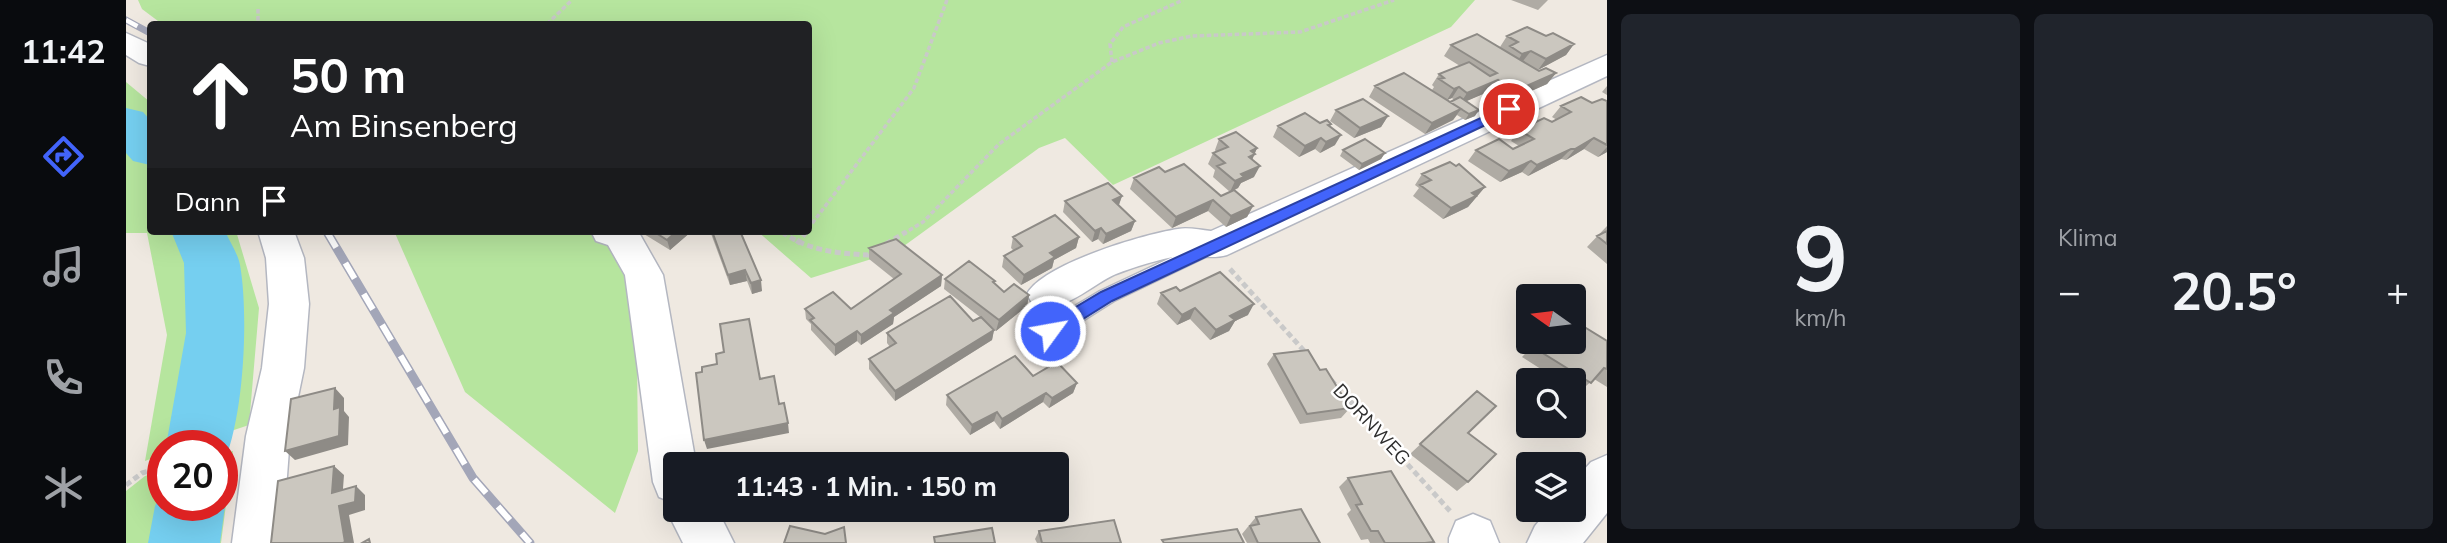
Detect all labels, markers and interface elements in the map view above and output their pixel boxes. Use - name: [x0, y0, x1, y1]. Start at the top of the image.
- text: 11:42: [21, 31, 105, 71]
- text: 50 m: [290, 44, 406, 105]
- icon: ahead: [175, 49, 266, 140]
- pin: [1479, 79, 1539, 139]
- icon: arrive: [1490, 90, 1528, 128]
- text: Am Binsenberg: [290, 105, 517, 145]
- icon: directions: [39, 132, 88, 181]
- icon: arrive: [255, 182, 293, 220]
- text: Dann: [175, 185, 241, 218]
- text: 9: [1793, 200, 1848, 314]
- text: Klima: [2058, 223, 2118, 252]
- icon: music: [39, 242, 88, 291]
- text: 20.5°: [2170, 258, 2297, 323]
- text: −: [2058, 267, 2081, 315]
- text: +: [2386, 267, 2409, 315]
- north arrow: [1516, 284, 1586, 354]
- map controls: [1516, 284, 1586, 522]
- position arrow: [1013, 294, 1087, 368]
- text: km/h: [1794, 303, 1847, 332]
- icon: phone: [39, 353, 88, 402]
- button: search: [1516, 368, 1586, 438]
- street label: DORNWEG: [1328, 378, 1416, 470]
- speed limit sign: 20: [147, 430, 238, 521]
- button: layers: [1516, 452, 1586, 522]
- icon: climate: [39, 463, 88, 512]
- text: 11:43 · 1 Min. · 150 m: [735, 470, 997, 503]

